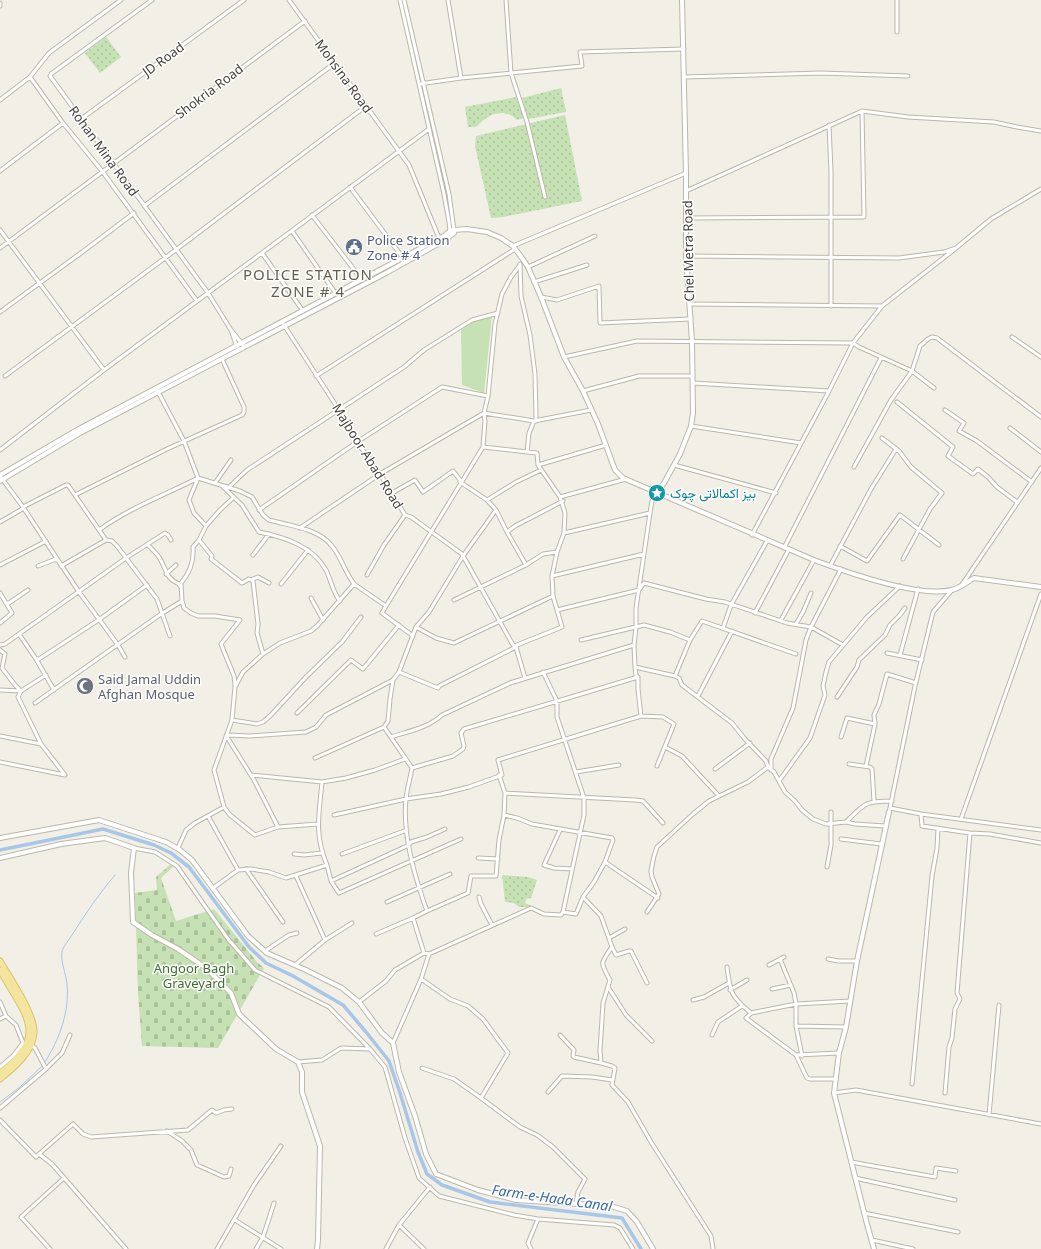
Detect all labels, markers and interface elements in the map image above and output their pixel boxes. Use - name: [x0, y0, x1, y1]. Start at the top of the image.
- street label: Mohsina Road: [311, 35, 377, 117]
- street label: JD Road: [137, 38, 188, 81]
- street label: Shokria Road: [171, 60, 247, 122]
- street label: Rohan Mina Road: [65, 102, 143, 200]
- street label: Chel Metra Road: [678, 200, 698, 302]
- place label: Police Station Zone # 4: [367, 231, 449, 264]
- public building icon: Police Station Zone # 4: [344, 237, 364, 257]
- district label: POLICE STATION ZONE # 4: [243, 264, 373, 301]
- street label: Majboor Abad Road: [328, 400, 408, 512]
- place icon: بیز اکمالاتی چوک: [647, 483, 667, 503]
- place label: بیز اکمالاتی چوک: [670, 484, 756, 503]
- place label: Said Jamal Uddin Afghan Mosque: [98, 670, 201, 703]
- mosque icon: Said Jamal Uddin Afghan Mosque: [75, 676, 95, 696]
- park label: Angoor Bagh Graveyard: [154, 959, 234, 992]
- water label: Farm-e-Hada Canal: [491, 1180, 614, 1215]

